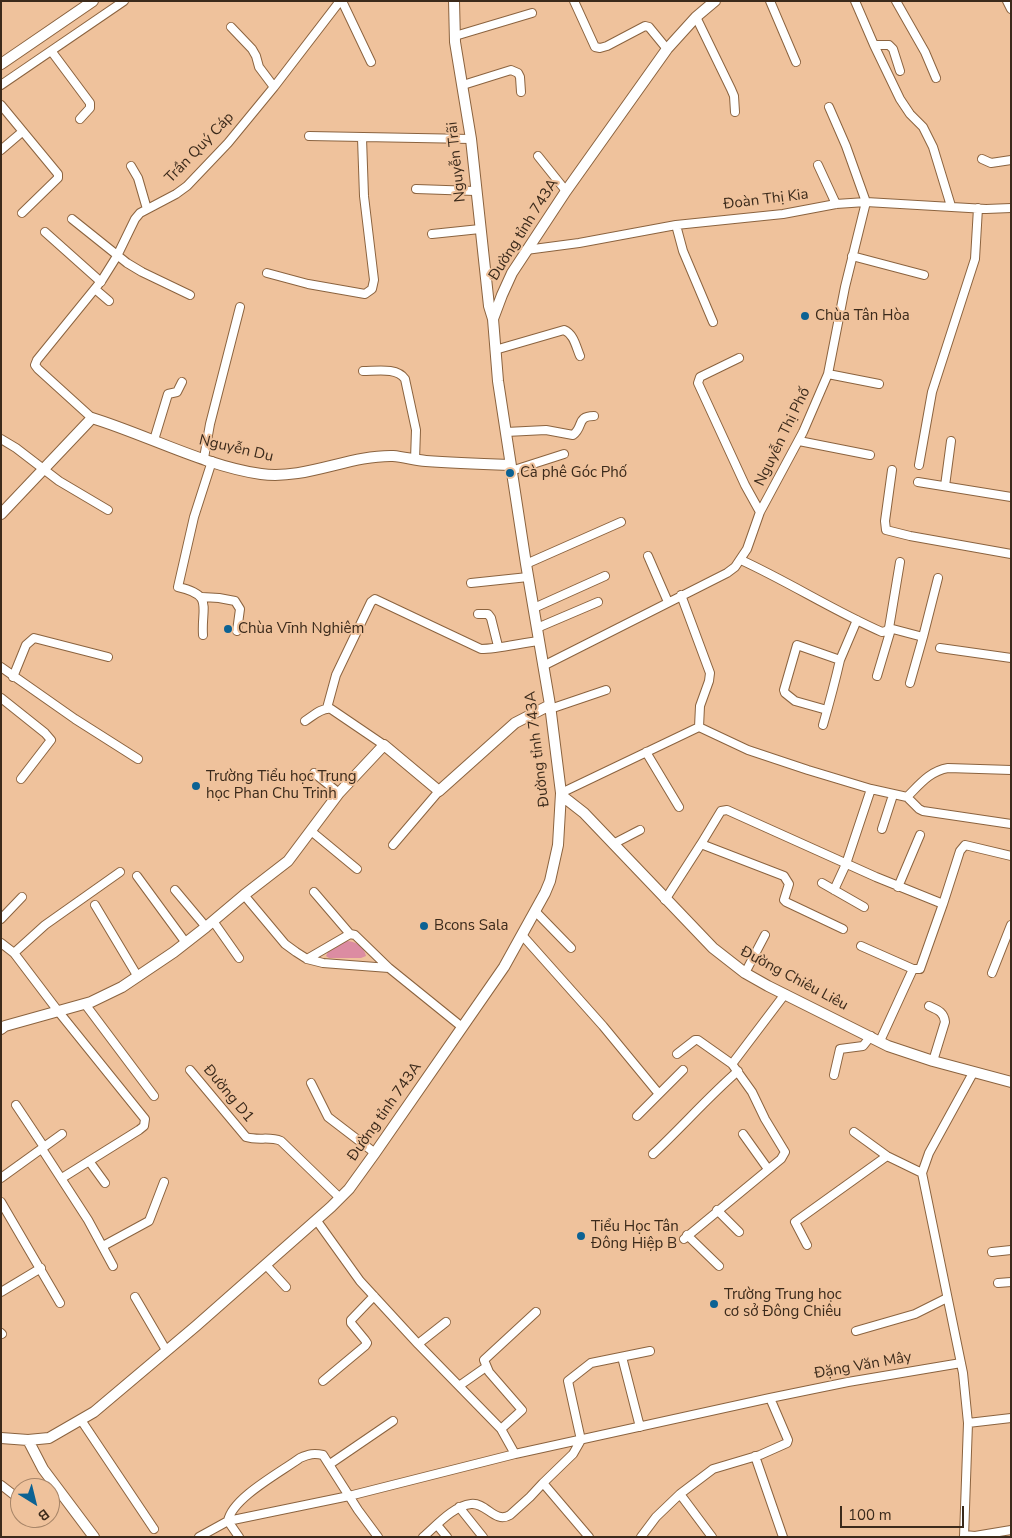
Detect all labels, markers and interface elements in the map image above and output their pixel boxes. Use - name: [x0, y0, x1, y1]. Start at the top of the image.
- street label: Trần Quý Cáp: [162, 109, 238, 187]
- street label: Nguyễn Trãi: [444, 121, 470, 203]
- street label: Đường tỉnh 743A: [485, 176, 563, 284]
- street label: Đoàn Thị Kia: [722, 186, 810, 214]
- place label: Chùa Tân Hòa: [815, 307, 910, 325]
- marker: Chùa Tân Hòa: [799, 310, 811, 322]
- street label: Nguyễn Thị Phố: [751, 385, 815, 489]
- street label: Nguyễn Du: [197, 432, 275, 466]
- place label: Cà phê Góc Phố: [520, 464, 627, 482]
- marker: Cà phê Góc Phố: [504, 467, 516, 479]
- place label: Chùa Vĩnh Nghiêm: [238, 620, 364, 638]
- marker: Chùa Vĩnh Nghiêm: [222, 623, 234, 635]
- street label: Đường tỉnh 743A: [522, 690, 554, 808]
- place label: Trường Tiểu học Trung học Phan Chu Trinh: [206, 768, 357, 803]
- marker: Trường Tiểu học Trung học Phan Chu Trinh: [190, 780, 202, 792]
- place label: Bcons Sala: [434, 917, 508, 935]
- marker: Bcons Sala: [418, 920, 430, 932]
- street label: Đường Chiêu Liêu: [737, 943, 851, 1015]
- street label: Đường tỉnh 743A: [344, 1059, 426, 1165]
- street label: Đường D1: [199, 1062, 257, 1126]
- place label: Tiểu Học Tân Đông Hiệp B: [591, 1218, 679, 1253]
- marker: Tiểu Học Tân Đông Hiệp B: [575, 1230, 587, 1242]
- place label: Trường Trung học cơ sở Đông Chiêu: [724, 1286, 842, 1321]
- marker: Trường Trung học cơ sở Đông Chiêu: [708, 1298, 720, 1310]
- street label: Đặng Văn Mây: [813, 1349, 913, 1383]
- north arrow: [10, 1478, 60, 1528]
- scale bar: [842, 1496, 966, 1528]
- text: B: [34, 1504, 53, 1525]
- text: 100 m: [848, 1505, 892, 1525]

